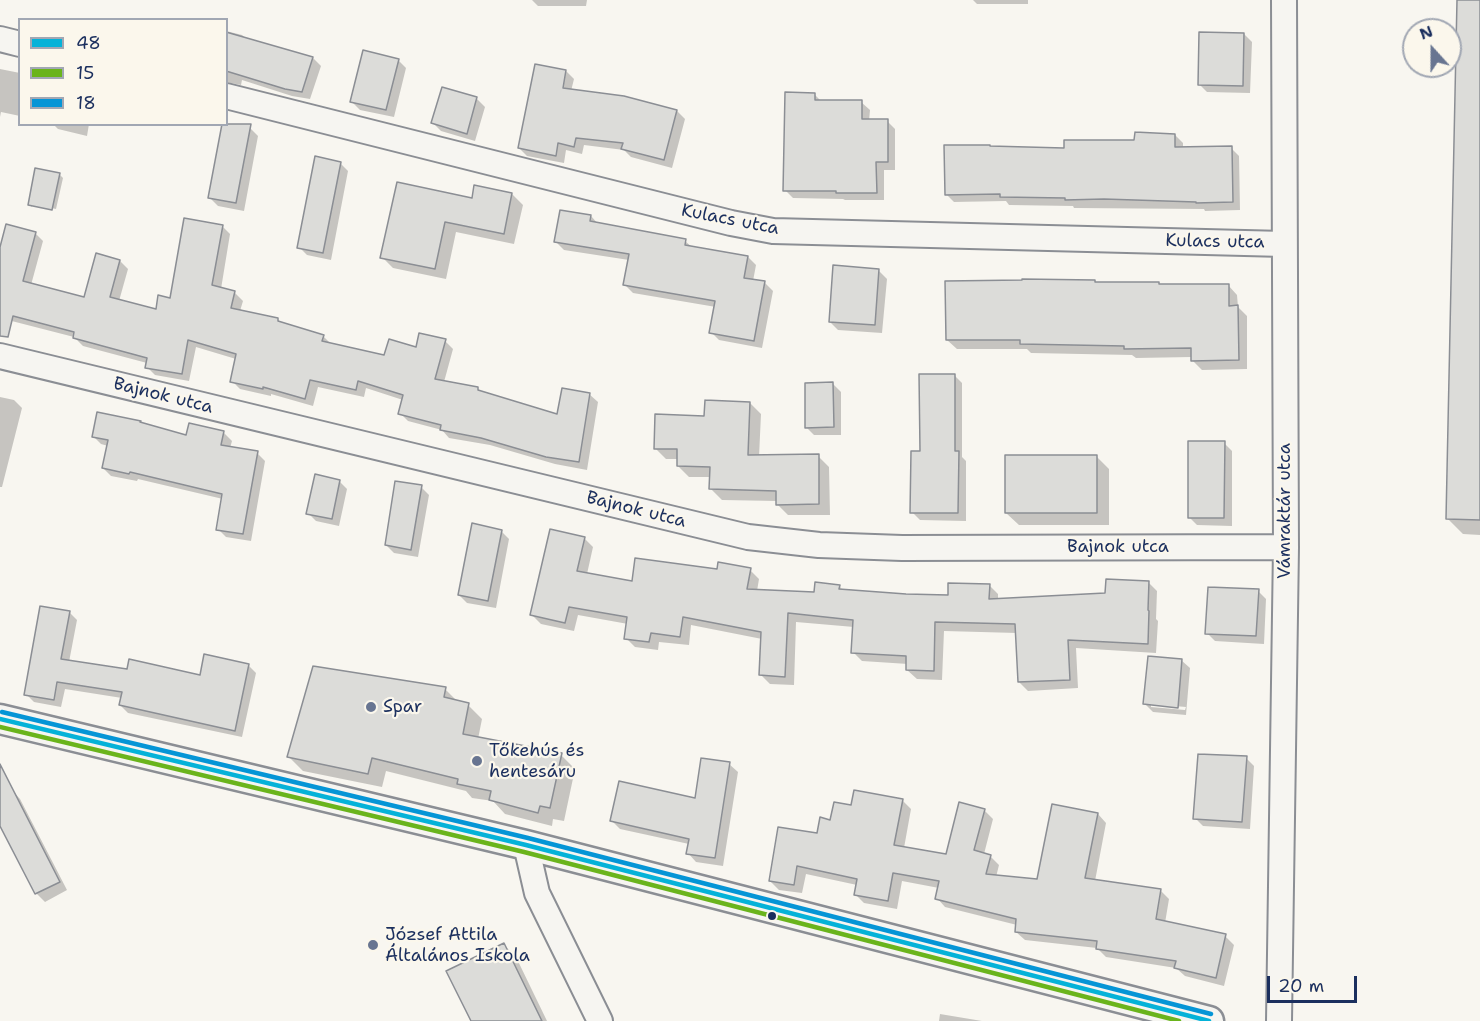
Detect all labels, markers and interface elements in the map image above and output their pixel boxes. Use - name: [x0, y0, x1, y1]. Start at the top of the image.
- legend: [18, 18, 228, 126]
- north arrow: [1402, 18, 1462, 78]
- text: N: [1416, 21, 1436, 45]
- text: 48: [76, 31, 101, 55]
- text: 15: [76, 61, 94, 85]
- text: 18: [76, 91, 96, 115]
- street label: Kulacs utca: [679, 200, 781, 240]
- street label: Kulacs utca: [1165, 230, 1265, 254]
- street label: Bajnok utca: [111, 373, 215, 419]
- street label: Vámraktár utca: [1274, 443, 1296, 579]
- street label: Bajnok utca: [584, 487, 688, 533]
- street label: Bajnok utca: [1067, 536, 1169, 558]
- place label: Spar: [383, 696, 422, 718]
- marker: Spar: [364, 700, 378, 714]
- place label: Tőkehús és hentesáru: [489, 740, 584, 783]
- marker: Tőkehús és hentesáru: [470, 754, 484, 768]
- unlabelled marker: [766, 910, 778, 922]
- place label: József Attila Általános Iskola: [385, 924, 530, 966]
- marker: József Attila Általános Iskola: [366, 938, 380, 952]
- scale bar: [1270, 964, 1360, 1002]
- text: 20 m: [1278, 974, 1324, 998]

